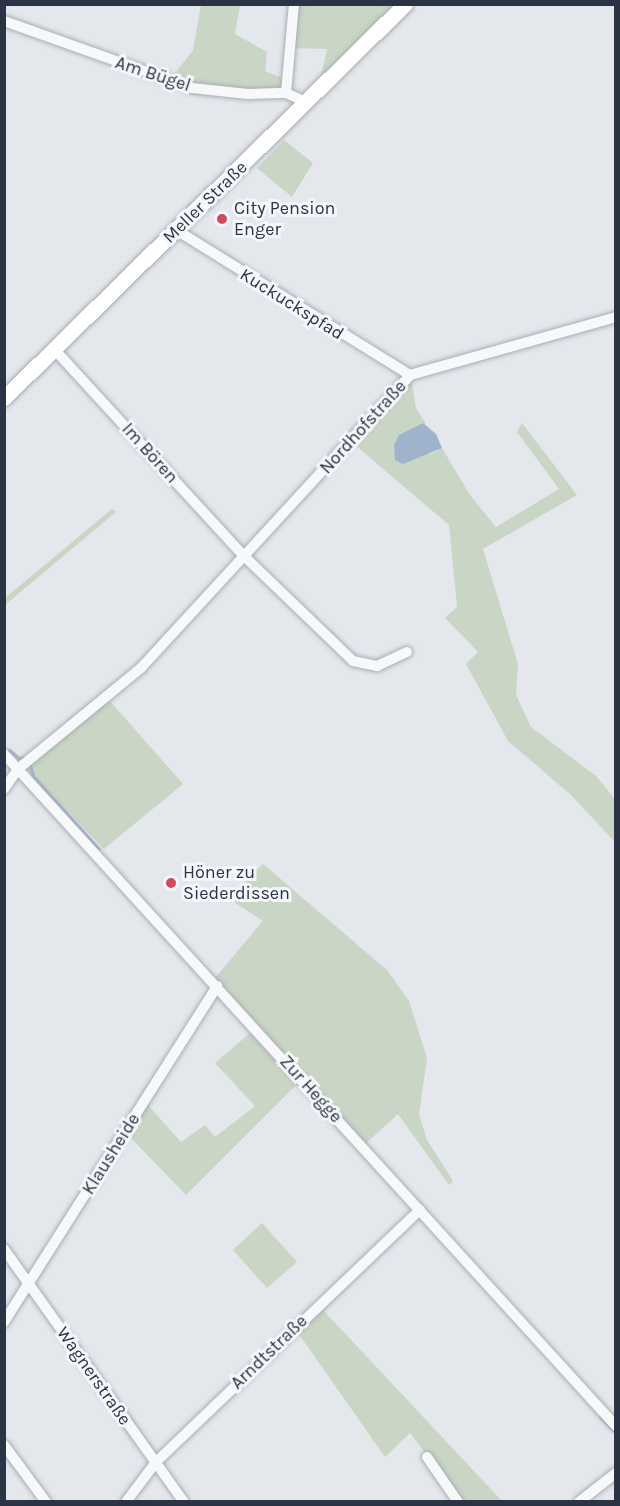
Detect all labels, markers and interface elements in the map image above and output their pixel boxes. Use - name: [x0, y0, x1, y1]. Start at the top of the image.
- street label: Am Bügel: [113, 52, 193, 96]
- street label: Meller Straße: [158, 156, 252, 248]
- place label: City Pension Enger: [234, 198, 335, 240]
- marker: City Pension Enger: [215, 212, 229, 226]
- street label: Kuckuckspfad: [236, 263, 348, 345]
- street label: Nordhofstraße: [315, 376, 411, 478]
- street label: Im Bören: [117, 418, 183, 488]
- place label: Höner zu Siederdissen: [183, 862, 290, 904]
- marker: Höner zu Siederdissen: [164, 876, 178, 890]
- street label: Zur Hegge: [275, 1051, 347, 1127]
- street label: Klausheide: [78, 1109, 144, 1199]
- street label: Arndtstraße: [226, 1310, 312, 1394]
- street label: Wagnerstraße: [52, 1323, 136, 1429]

